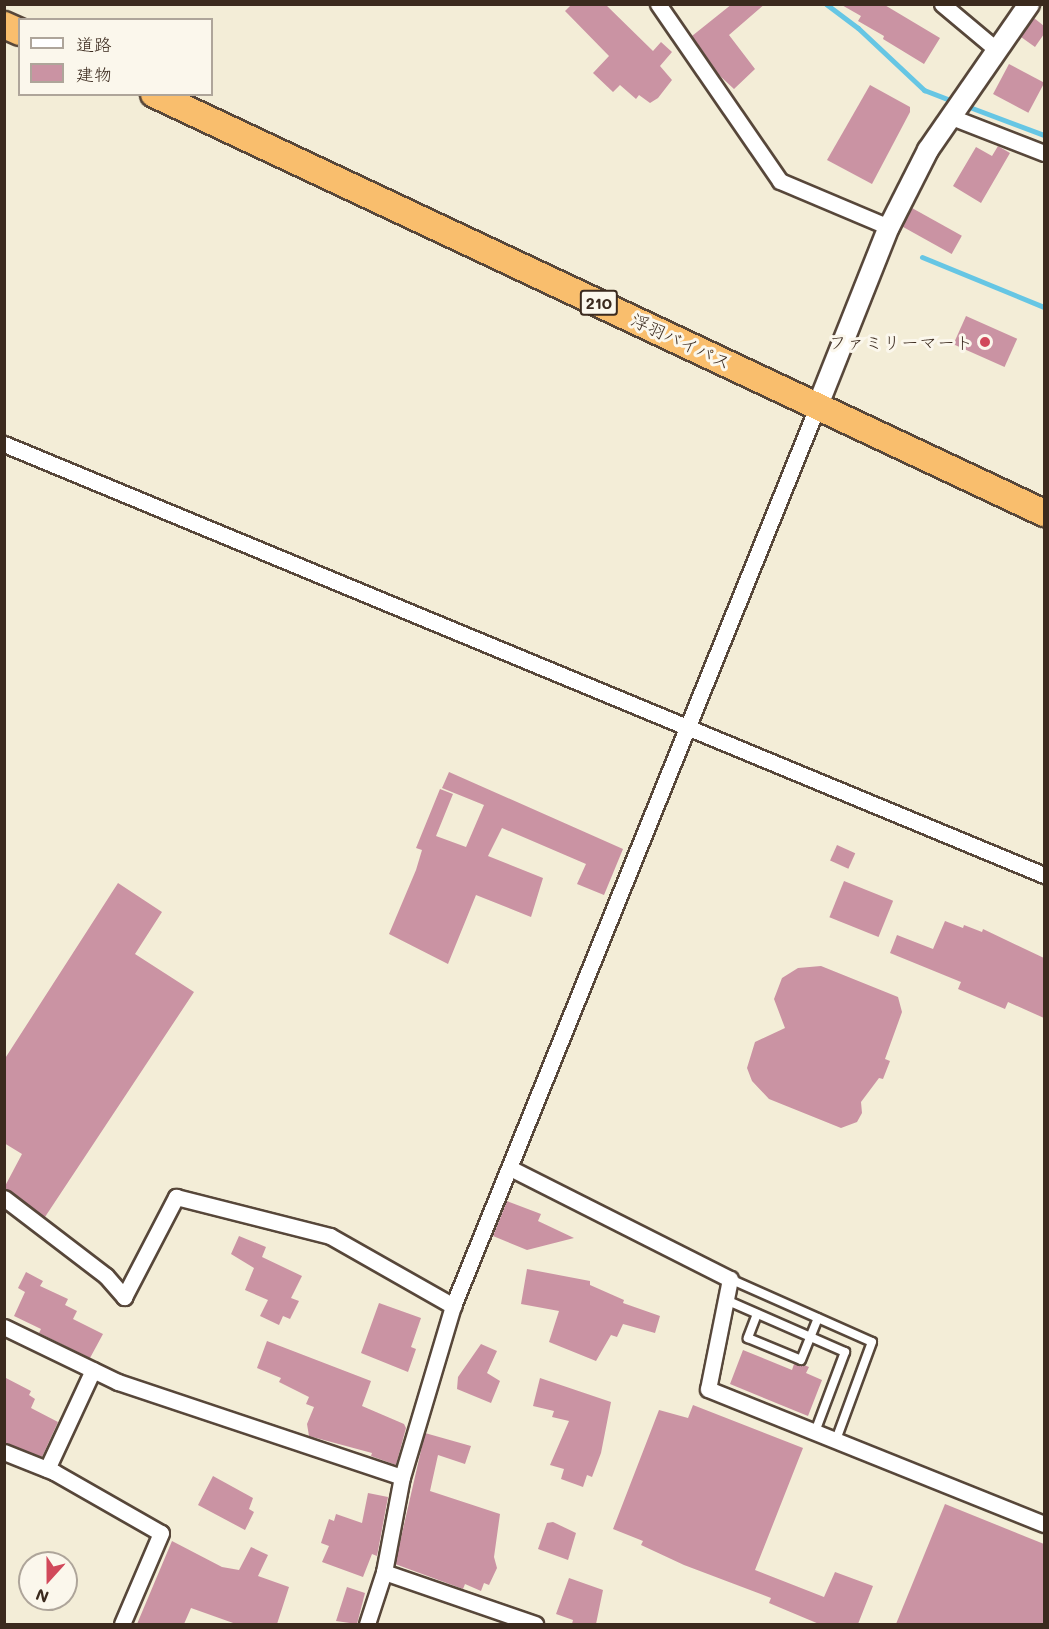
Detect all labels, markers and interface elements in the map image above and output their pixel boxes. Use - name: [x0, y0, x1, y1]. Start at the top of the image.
- legend: [18, 18, 213, 96]
- text: 道路: [76, 32, 112, 56]
- text: 建物: [76, 62, 112, 86]
- road number: 210: [580, 290, 618, 316]
- street label: 浮羽バイパス: [627, 308, 735, 374]
- place label: ファミリーマート: [829, 331, 973, 353]
- marker: ファミリーマート: [978, 335, 992, 349]
- north arrow: [18, 1551, 78, 1611]
- text: N: [33, 1584, 52, 1608]

